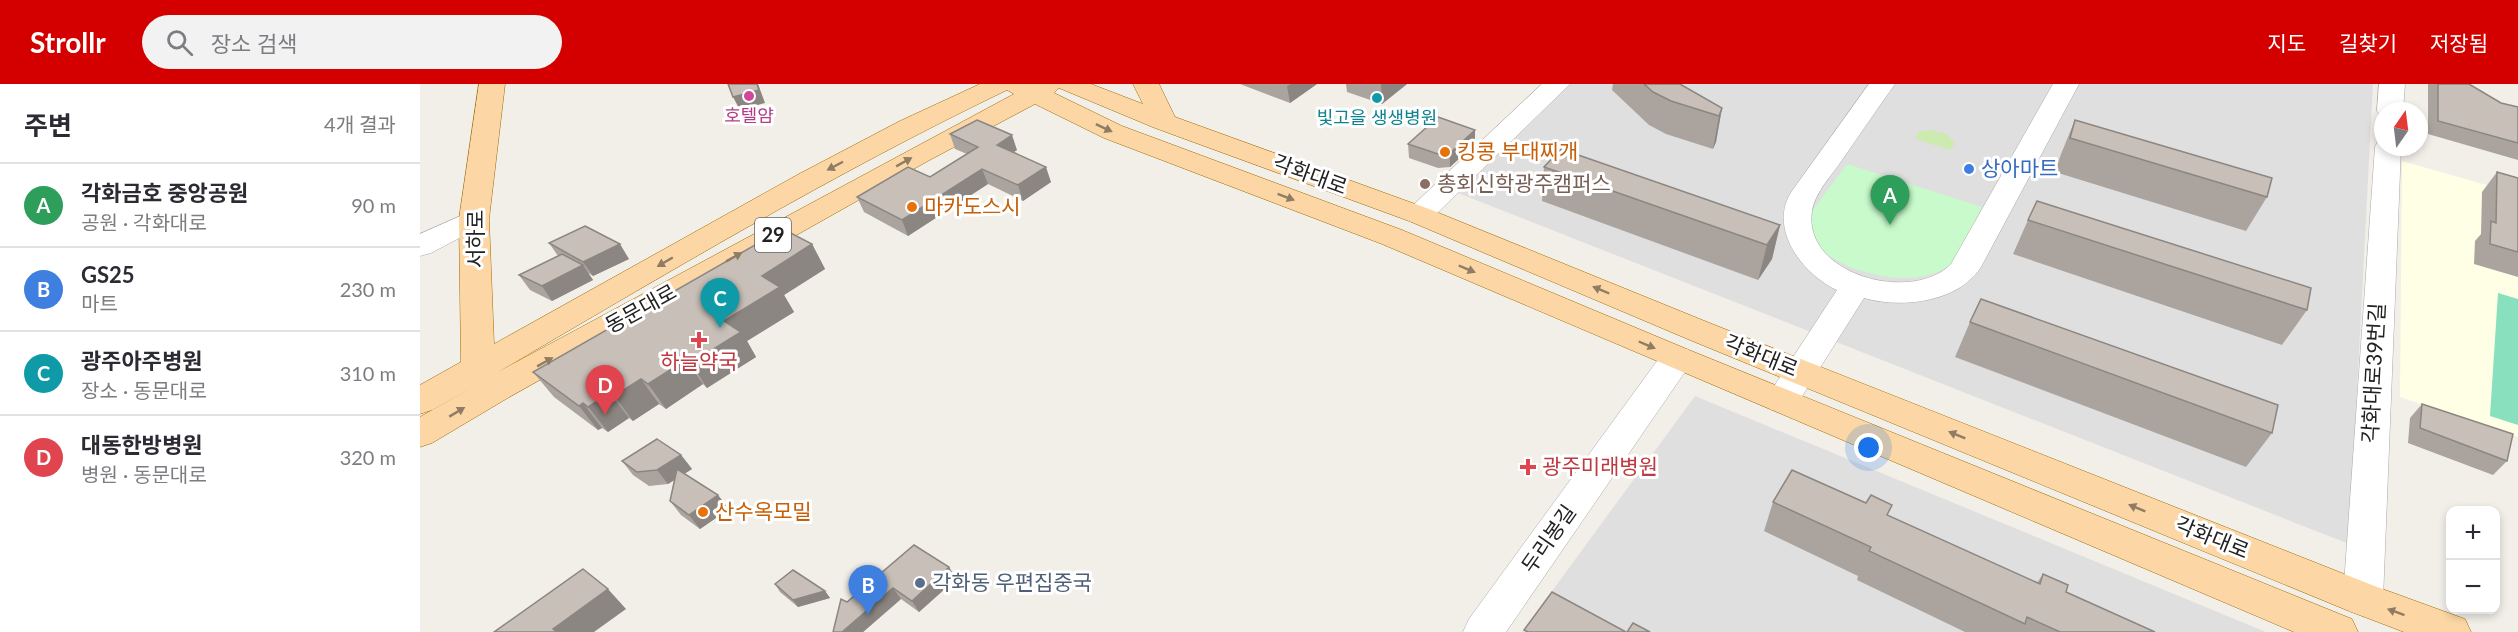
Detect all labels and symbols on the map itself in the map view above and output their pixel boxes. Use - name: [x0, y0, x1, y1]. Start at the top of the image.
- marker: 호텔얌: [742, 89, 756, 103]
- marker: 빛고을 생생병원: [1370, 91, 1384, 105]
- north arrow: [2374, 102, 2428, 156]
- place label: 호텔얌: [724, 104, 774, 126]
- place label: 빛고을 생생병원: [1317, 106, 1437, 128]
- one-way arrow: [1096, 123, 1114, 133]
- place label: 킹콩 부대찌개: [1457, 138, 1578, 163]
- marker: 킹콩 부대찌개: [1438, 145, 1452, 159]
- street label: 각화대로: [1270, 149, 1351, 199]
- place label: 상아마트: [1981, 155, 2058, 180]
- one-way arrow: [896, 157, 913, 167]
- one-way arrow: [826, 161, 844, 171]
- marker: 상아마트: [1962, 162, 1976, 176]
- place label: 총회신학광주캠퍼스: [1437, 170, 1611, 195]
- pin: A: [1870, 176, 1910, 225]
- marker: 총회신학광주캠퍼스: [1418, 177, 1432, 191]
- place label: 마카도스시: [924, 193, 1021, 218]
- one-way arrow: [1277, 193, 1295, 203]
- marker: 마카도스시: [905, 200, 919, 214]
- street label: 서하로: [462, 210, 487, 268]
- road number: 29: [755, 218, 791, 252]
- one-way arrow: [726, 252, 743, 262]
- one-way arrow: [656, 257, 673, 267]
- one-way arrow: [1459, 264, 1477, 274]
- street label: 동문대로: [600, 278, 680, 337]
- pin: C: [700, 278, 740, 328]
- one-way arrow: [1592, 285, 1610, 295]
- street label: 각화대로39번길: [2356, 302, 2389, 444]
- street label: 각화대로: [1721, 329, 1802, 381]
- marker: 하늘약국: [692, 333, 706, 347]
- one-way arrow: [1638, 341, 1656, 350]
- place label: 하늘약국: [660, 348, 738, 373]
- one-way arrow: [537, 357, 554, 367]
- pin: D: [586, 366, 624, 415]
- one-way arrow: [449, 407, 465, 418]
- one-way arrow: [1947, 430, 1965, 440]
- your location: [1854, 433, 1883, 462]
- place label: 광주미래병원: [1542, 453, 1658, 478]
- marker: 광주미래병원: [1519, 458, 1537, 476]
- place label: 산수옥모밀: [715, 498, 812, 523]
- street label: 두리봉길: [1515, 499, 1580, 577]
- one-way arrow: [2128, 503, 2146, 513]
- marker: 산수옥모밀: [696, 505, 710, 519]
- street label: 각화대로: [2172, 511, 2253, 563]
- pin: B: [848, 566, 888, 615]
- place label: 각화동 우편집중국: [932, 569, 1092, 594]
- marker: 각화동 우편집중국: [913, 576, 927, 590]
- one-way arrow: [2387, 606, 2405, 616]

